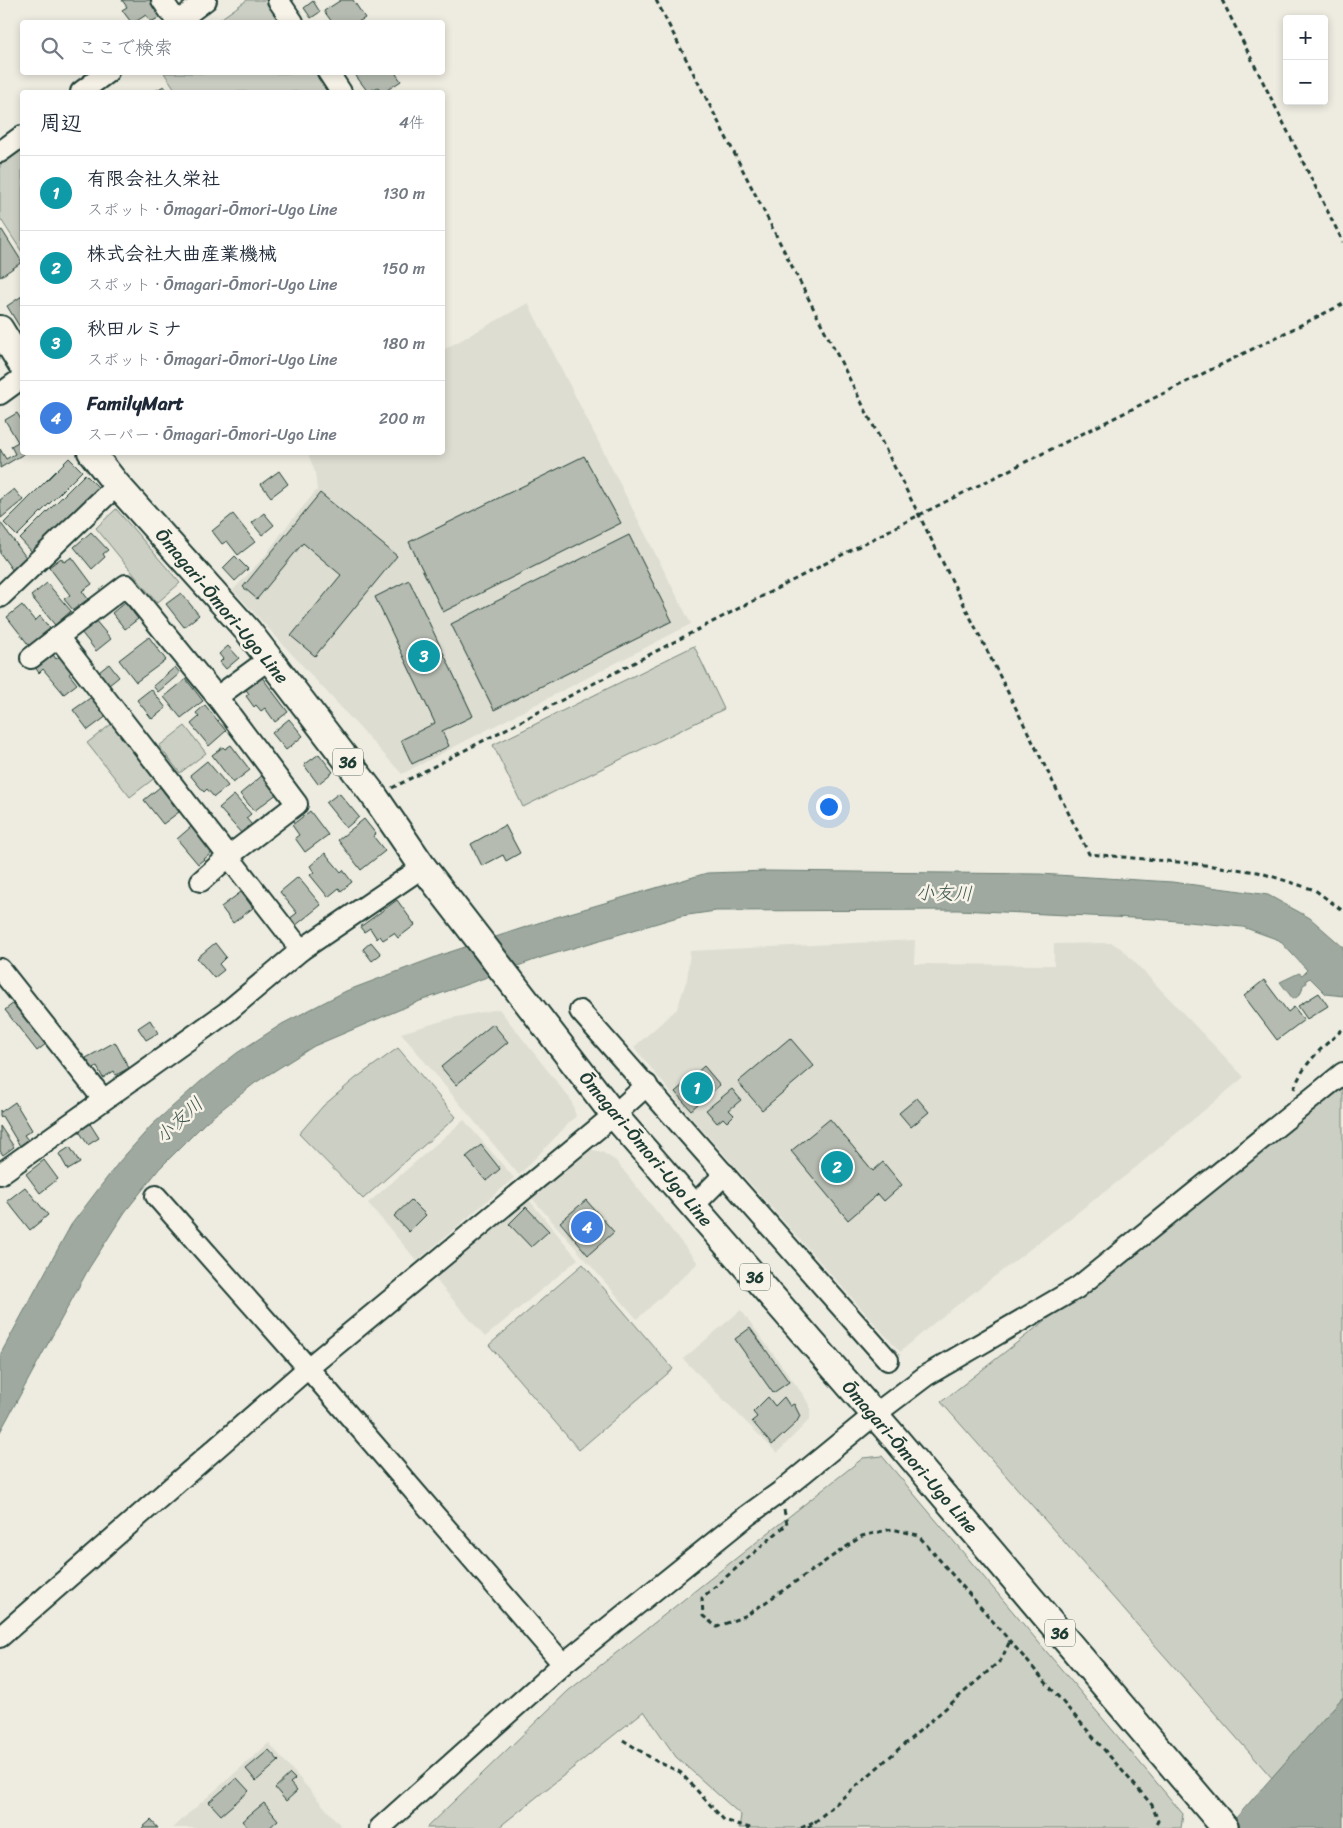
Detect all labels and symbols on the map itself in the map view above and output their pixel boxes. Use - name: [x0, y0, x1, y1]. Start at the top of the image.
- street label: Ōmagari-Ōmori-Ugo Line: [147, 521, 297, 691]
- pin: 3: [408, 637, 440, 675]
- road number: 36: [333, 749, 363, 776]
- your location: [816, 794, 842, 820]
- water label: 小友川: [915, 876, 973, 910]
- street label: Ōmagari-Ōmori-Ugo Line: [571, 1064, 721, 1234]
- pin: 1: [681, 1069, 713, 1107]
- water label: 小友川: [147, 1088, 211, 1152]
- pin: 2: [821, 1148, 853, 1186]
- pin: 4: [571, 1208, 603, 1246]
- road number: 36: [740, 1264, 770, 1290]
- street label: Ōmagari-Ōmori-Ugo Line: [834, 1373, 986, 1541]
- road number: 36: [1045, 1620, 1075, 1646]

